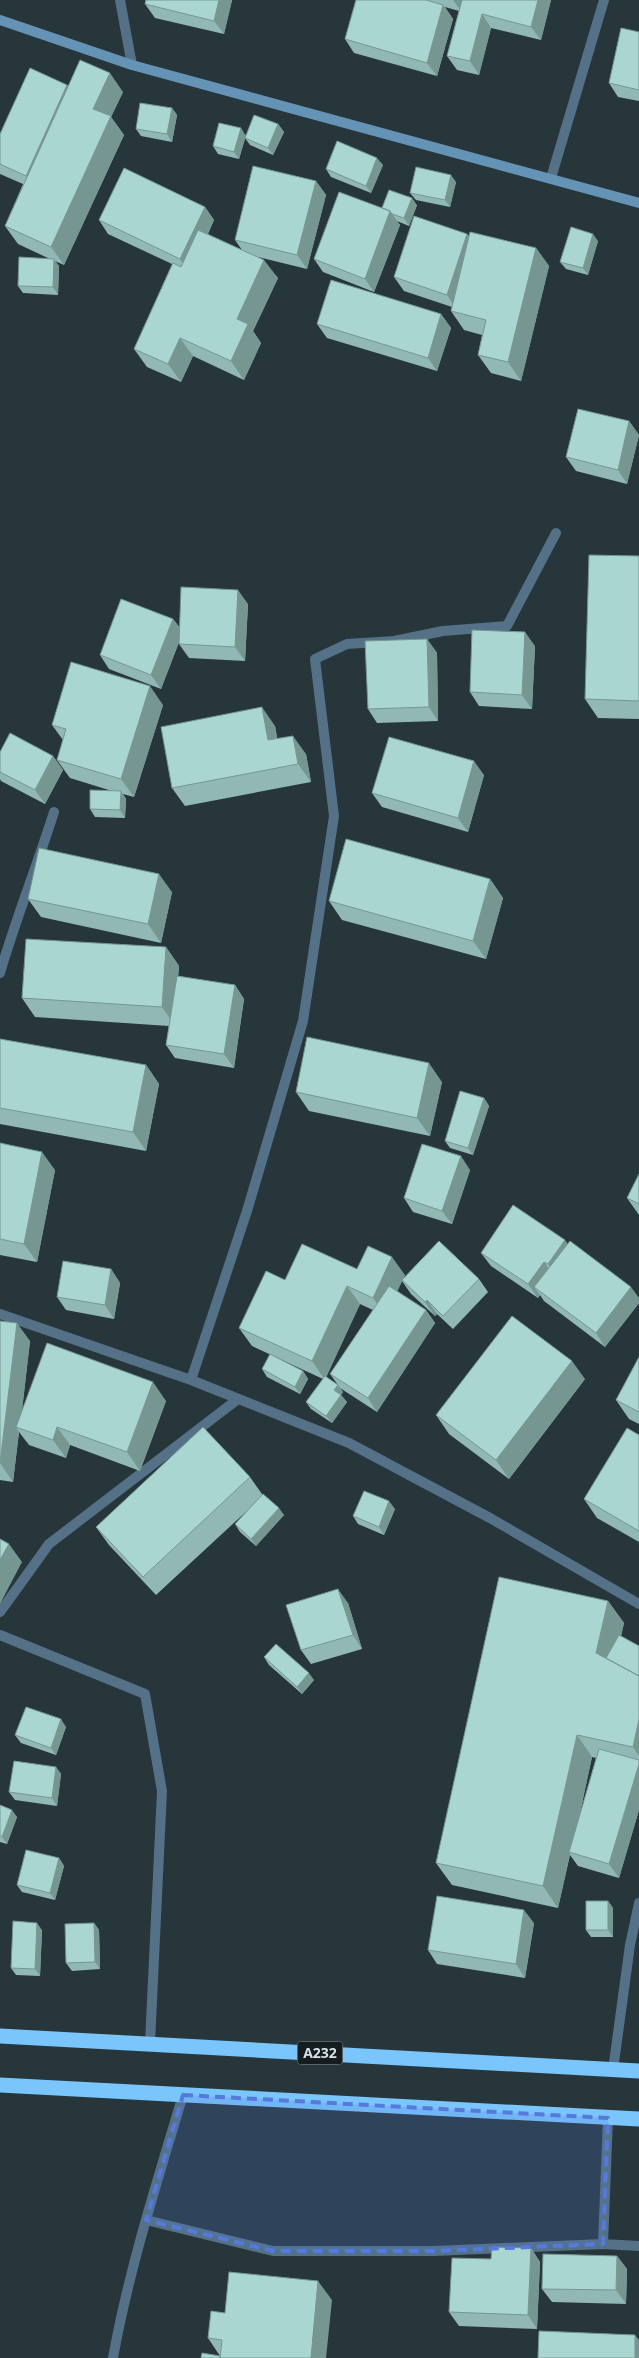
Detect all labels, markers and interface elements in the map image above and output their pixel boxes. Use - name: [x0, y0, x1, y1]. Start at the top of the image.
- road number: A232: [298, 2042, 342, 2064]

